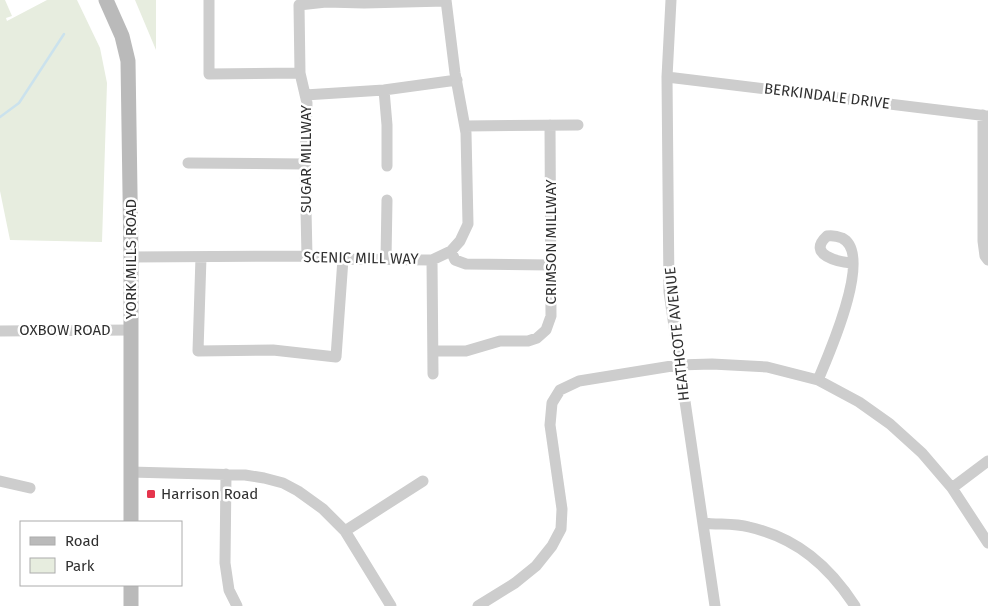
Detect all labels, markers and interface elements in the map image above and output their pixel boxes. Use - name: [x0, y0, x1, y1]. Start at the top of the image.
- street label: BERKINDALE DRIVE: [763, 79, 891, 113]
- street label: SUGAR MILLWAY: [297, 104, 315, 213]
- street label: CRIMSON MILLWAY: [542, 179, 560, 305]
- street label: YORK MILLS ROAD: [122, 199, 140, 319]
- street label: SCENIC MILL WAY: [303, 248, 419, 268]
- street label: HEATHCOTE AVENUE: [661, 266, 693, 402]
- street label: OXBOW ROAD: [19, 321, 111, 339]
- place label: Harrison Road: [161, 485, 258, 503]
- marker: Harrison Road: [145, 488, 157, 500]
- legend: [20, 521, 182, 586]
- text: Road: [65, 532, 100, 550]
- text: Park: [65, 557, 95, 575]

